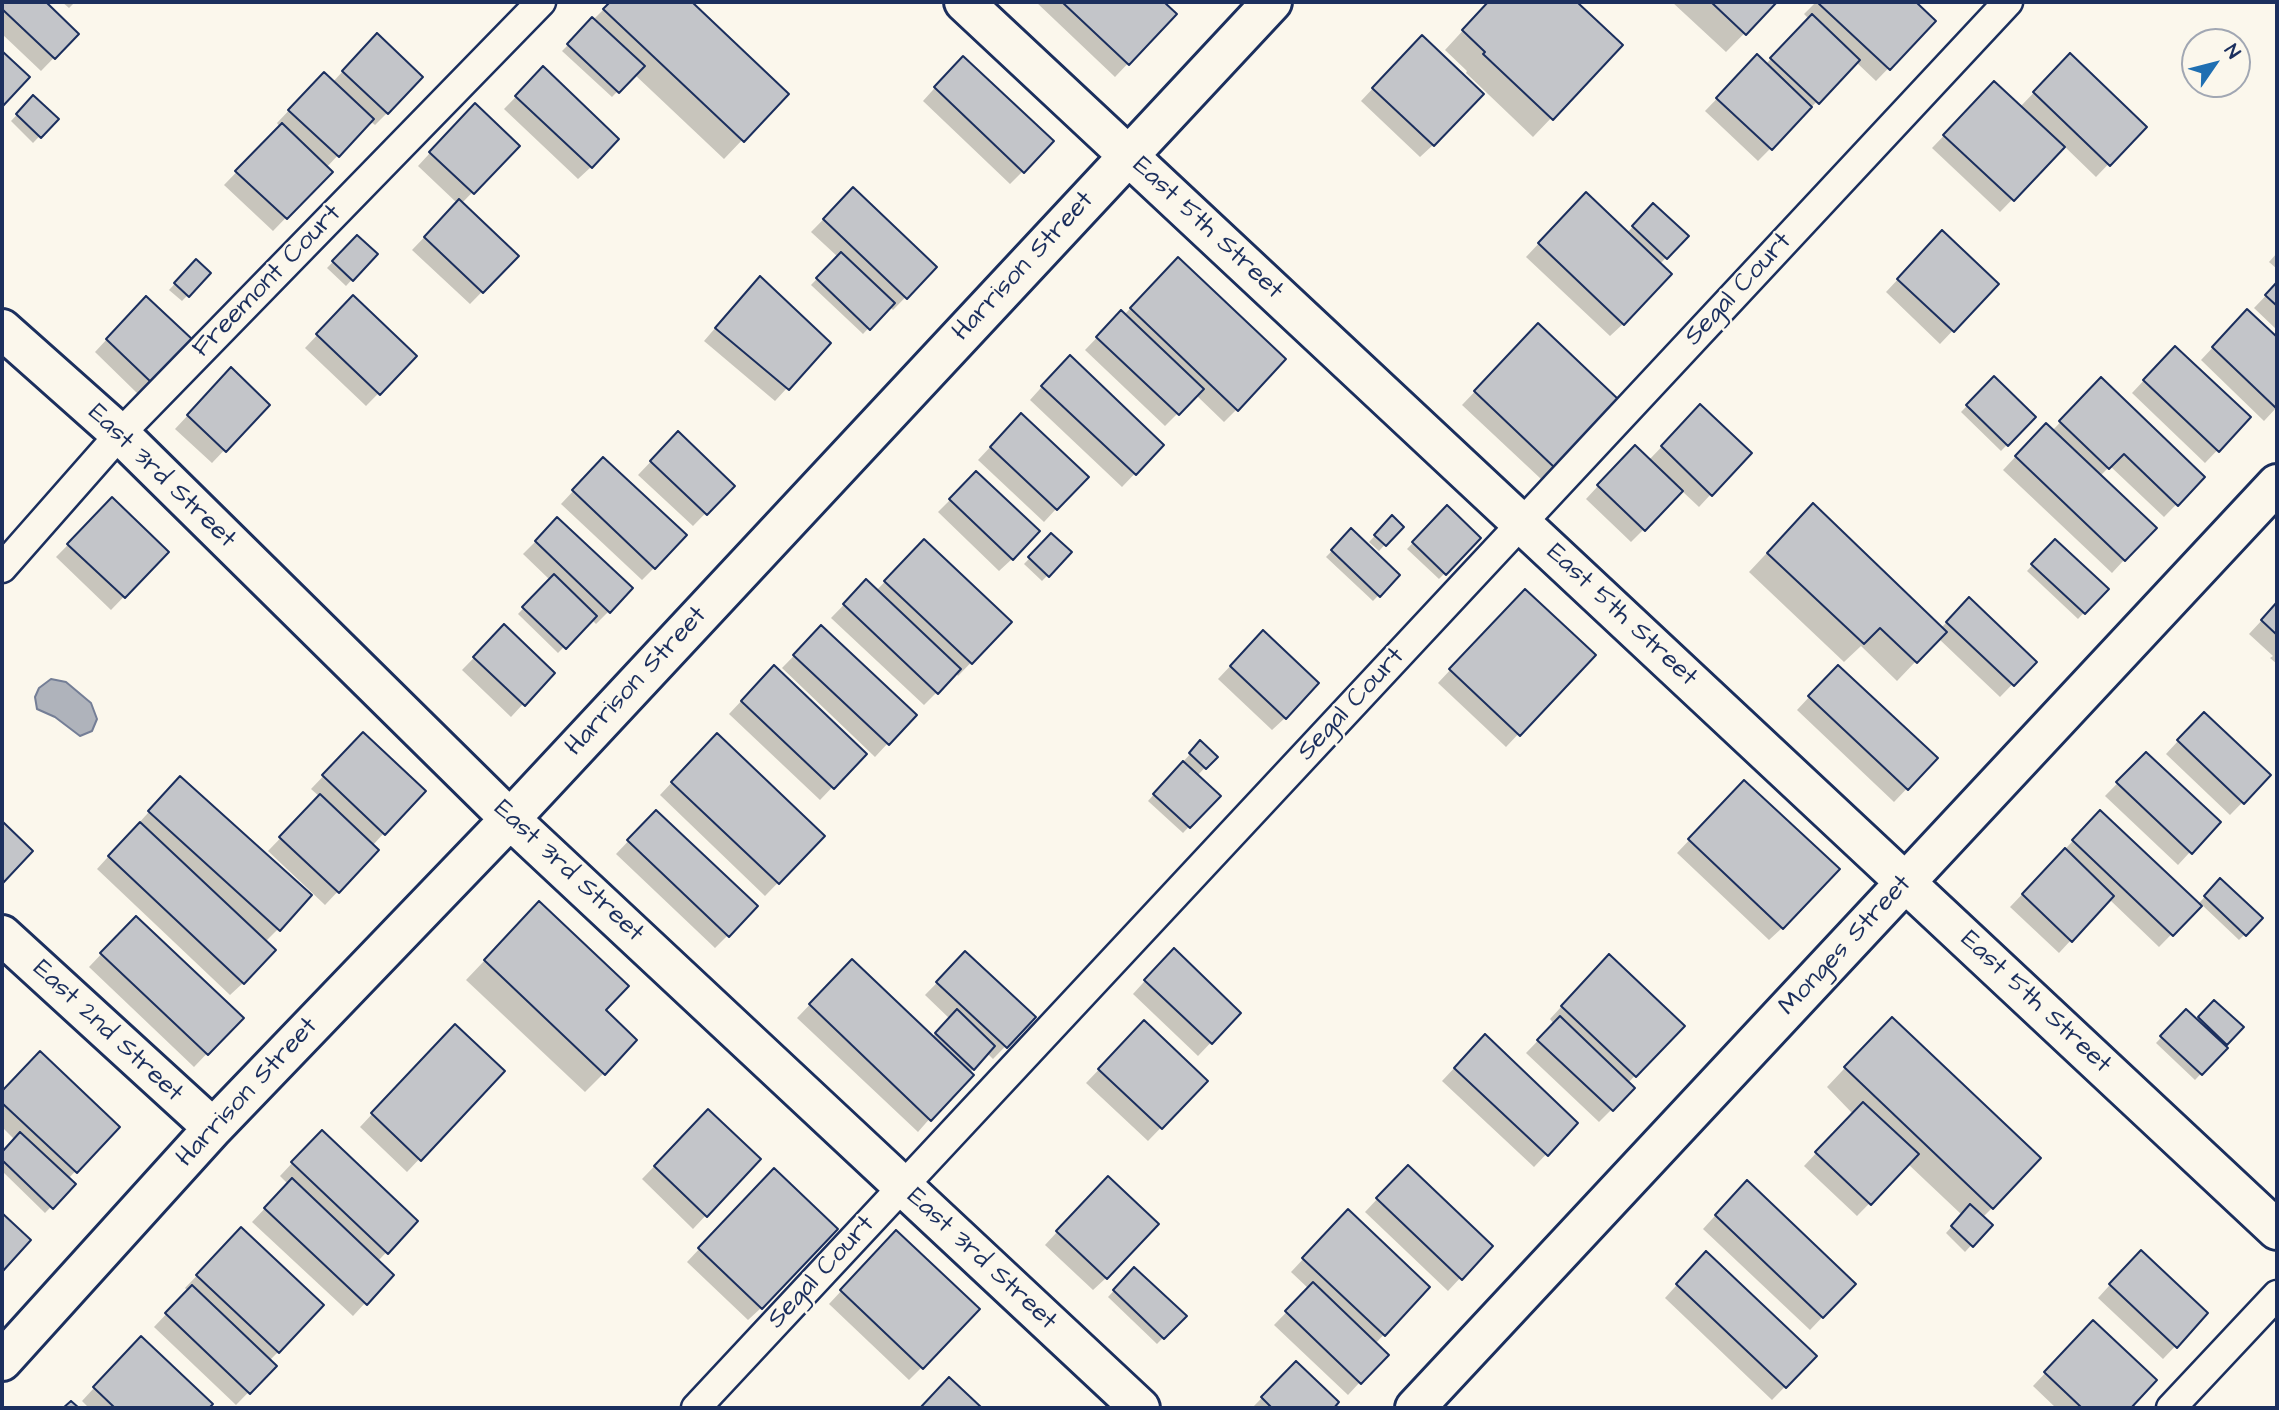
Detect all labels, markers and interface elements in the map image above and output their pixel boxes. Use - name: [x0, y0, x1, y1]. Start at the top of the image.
- north arrow: [2181, 28, 2251, 98]
- text: N: [2217, 39, 2246, 64]
- street label: East 5th Street: [1125, 151, 1289, 307]
- street label: Harrison Street: [947, 186, 1101, 348]
- street label: Freemont Court: [187, 199, 349, 365]
- street label: Segal Court: [1679, 227, 1799, 353]
- street label: East 3rd Street: [80, 398, 242, 556]
- street label: East 5th Street: [1539, 538, 1703, 694]
- street label: Harrison Street: [560, 601, 714, 763]
- street label: Segal Court: [1292, 642, 1412, 768]
- street label: East 3rd Street: [486, 794, 650, 950]
- street label: Monges Street: [1773, 869, 1919, 1023]
- street label: East 5th Street: [1953, 925, 2117, 1081]
- street label: East 2nd Street: [25, 954, 189, 1110]
- street label: Harrison Street: [171, 1012, 325, 1174]
- street label: East 3rd Street: [899, 1182, 1063, 1338]
- street label: Segal Court: [762, 1210, 882, 1336]

